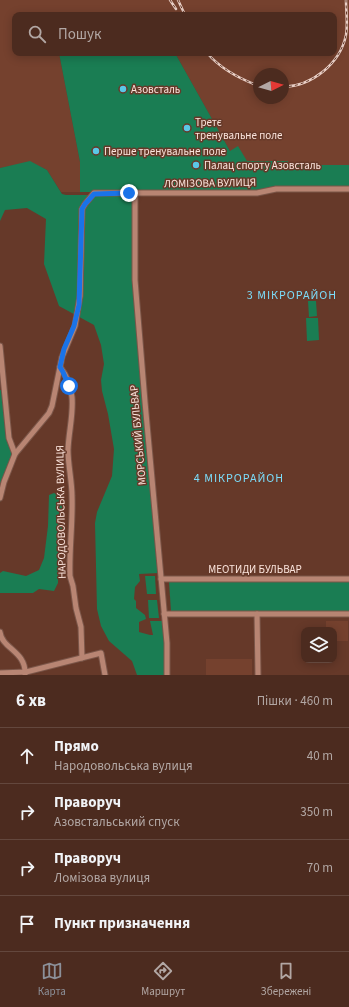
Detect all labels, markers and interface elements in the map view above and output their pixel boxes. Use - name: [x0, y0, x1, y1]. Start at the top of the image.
- search box: [12, 12, 337, 56]
- icon: search: [26, 23, 48, 45]
- text: Пошук: [58, 24, 101, 45]
- north arrow: [253, 68, 289, 104]
- place label: Азовсталь: [131, 82, 180, 97]
- marker: Азовсталь: [118, 84, 128, 94]
- place label: Третє тренувальне поле: [195, 115, 283, 143]
- marker: Третє тренувальне поле: [182, 123, 192, 133]
- place label: Перше тренувальне поле: [104, 144, 227, 159]
- marker: Перше тренувальне поле: [91, 146, 101, 156]
- place label: Палац спорту Азовсталь: [204, 158, 321, 173]
- marker: Палац спорту Азовсталь: [191, 160, 201, 170]
- street label: ЛОМІЗОВА ВУЛИЦЯ: [164, 175, 256, 191]
- route end: [120, 184, 138, 202]
- district label: 3 МІКРОРАЙОН: [247, 287, 337, 304]
- route start: [60, 377, 78, 395]
- street label: МОРСЬКИЙ БУЛЬВАР: [126, 384, 150, 486]
- street label: НАРОДОВОЛЬСЬКА ВУЛИЦЯ: [52, 445, 70, 579]
- district label: 4 МІКРОРАЙОН: [194, 470, 284, 487]
- street label: МЕОТИДИ БУЛЬВАР: [208, 562, 302, 577]
- map controls: [301, 627, 337, 663]
- button: layers: [301, 627, 337, 663]
- text: 6 хв: [16, 689, 46, 713]
- text: Пішки · 460 m: [257, 692, 333, 710]
- text: Прямо: [54, 736, 99, 757]
- icon: ahead: [16, 745, 38, 767]
- text: 40 m: [307, 747, 333, 765]
- text: Народовольська вулиця: [54, 757, 193, 775]
- text: Праворуч: [54, 792, 121, 813]
- icon: right: [16, 801, 38, 823]
- text: 350 m: [300, 803, 333, 821]
- text: Азовстальський спуск: [54, 813, 180, 831]
- text: Праворуч: [54, 848, 121, 869]
- icon: right: [16, 857, 38, 879]
- text: 70 m: [307, 859, 333, 877]
- text: Ломізова вулиця: [54, 869, 150, 887]
- icon: arrive: [16, 913, 38, 935]
- text: Пункт призначення: [54, 913, 190, 934]
- tab: Карта: [38, 960, 66, 999]
- tab: Маршрут: [141, 960, 185, 999]
- tab: Збережені: [261, 960, 311, 999]

